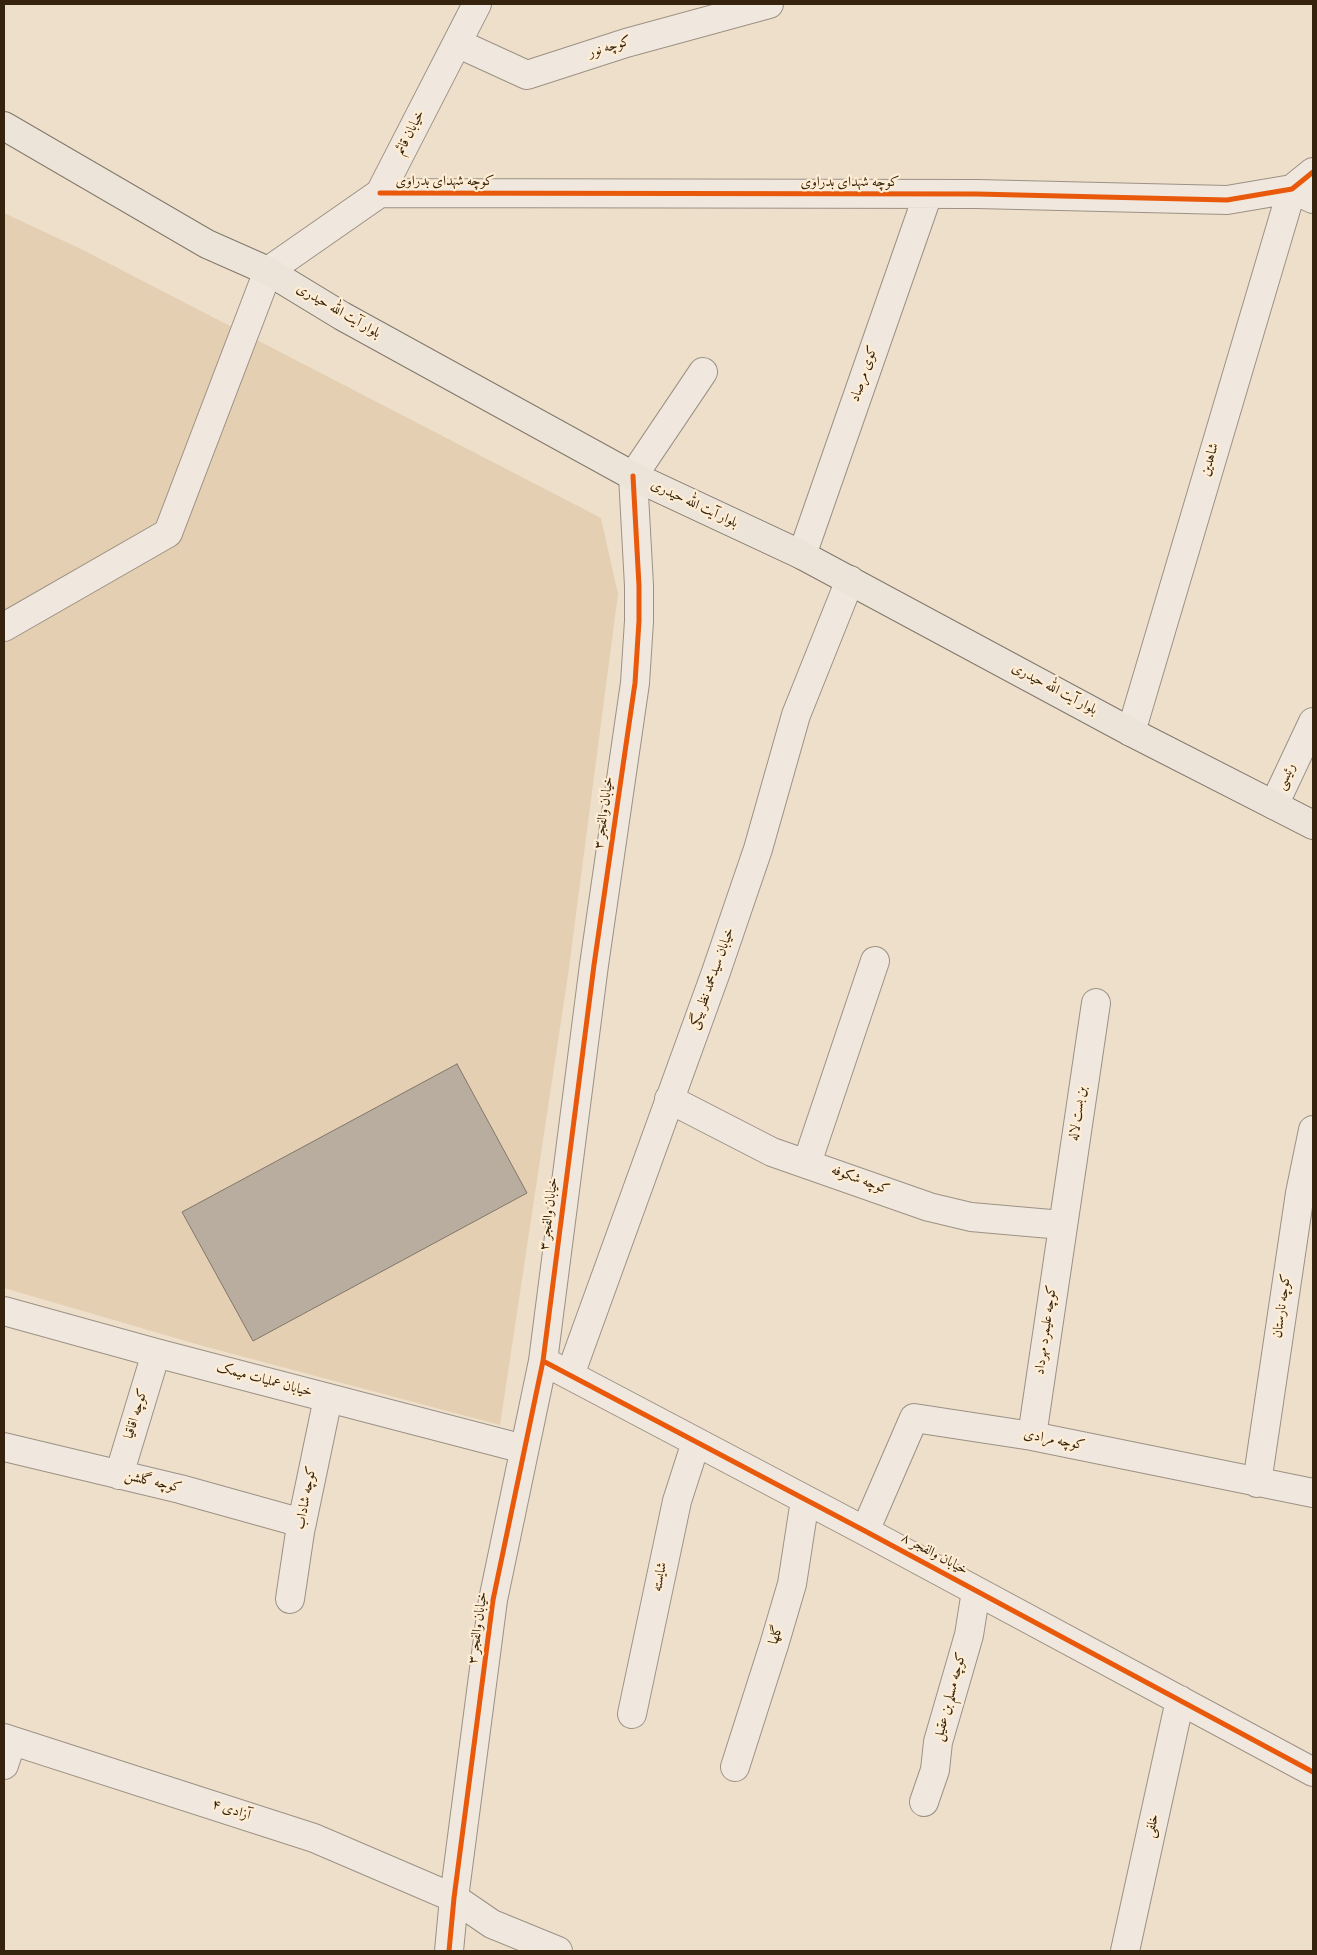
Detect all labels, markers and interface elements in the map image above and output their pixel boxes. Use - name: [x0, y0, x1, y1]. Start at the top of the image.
- street label: کوچه نور: [587, 34, 633, 62]
- street label: خیابان قائم: [393, 108, 429, 158]
- street label: کوچه شهدای بدراوی: [395, 174, 495, 190]
- street label: کوچه شهدای بدراوی: [800, 175, 900, 191]
- street label: بلوار آیت الله حیدری: [293, 281, 383, 343]
- street label: کوی مرصاد: [848, 344, 882, 404]
- street label: شاهدین: [1198, 441, 1224, 479]
- street label: بلوار آیت الله حیدری: [648, 477, 740, 533]
- street label: بلوار آیت الله حیدری: [1008, 660, 1100, 720]
- street label: رئیسی: [1273, 761, 1301, 793]
- street label: خیابان والفجر ۳: [592, 776, 618, 850]
- street label: خیابان سیدمحمد نظر بیگی: [687, 926, 739, 1032]
- street label: بن بست لاله: [1066, 1086, 1092, 1142]
- street label: کوچه شکوفه: [828, 1163, 892, 1199]
- street label: خیابان والفجر ۳: [537, 1177, 563, 1251]
- street label: کوچه نارستان: [1270, 1273, 1296, 1339]
- street label: کوچه علیمرد مهرداد: [1032, 1284, 1062, 1376]
- street label: خیابان عملیات میمک: [214, 1360, 314, 1402]
- street label: کوچه اقاقیا: [121, 1387, 153, 1441]
- street label: کوچه مرادی: [1022, 1427, 1086, 1455]
- street label: کوچه شاداب: [293, 1465, 321, 1531]
- street label: کوچه گلشن: [123, 1468, 183, 1498]
- street label: خیابان والفجر ۸: [898, 1530, 970, 1580]
- street label: شایسته: [650, 1561, 672, 1593]
- street label: خیابان والفجر ۳: [466, 1591, 492, 1665]
- street label: گلها: [766, 1623, 788, 1647]
- street label: کوچه مسلم بن عقیل: [931, 1651, 971, 1743]
- street label: آزادی ۴: [210, 1797, 252, 1825]
- street label: خلفی: [1142, 1813, 1164, 1839]

